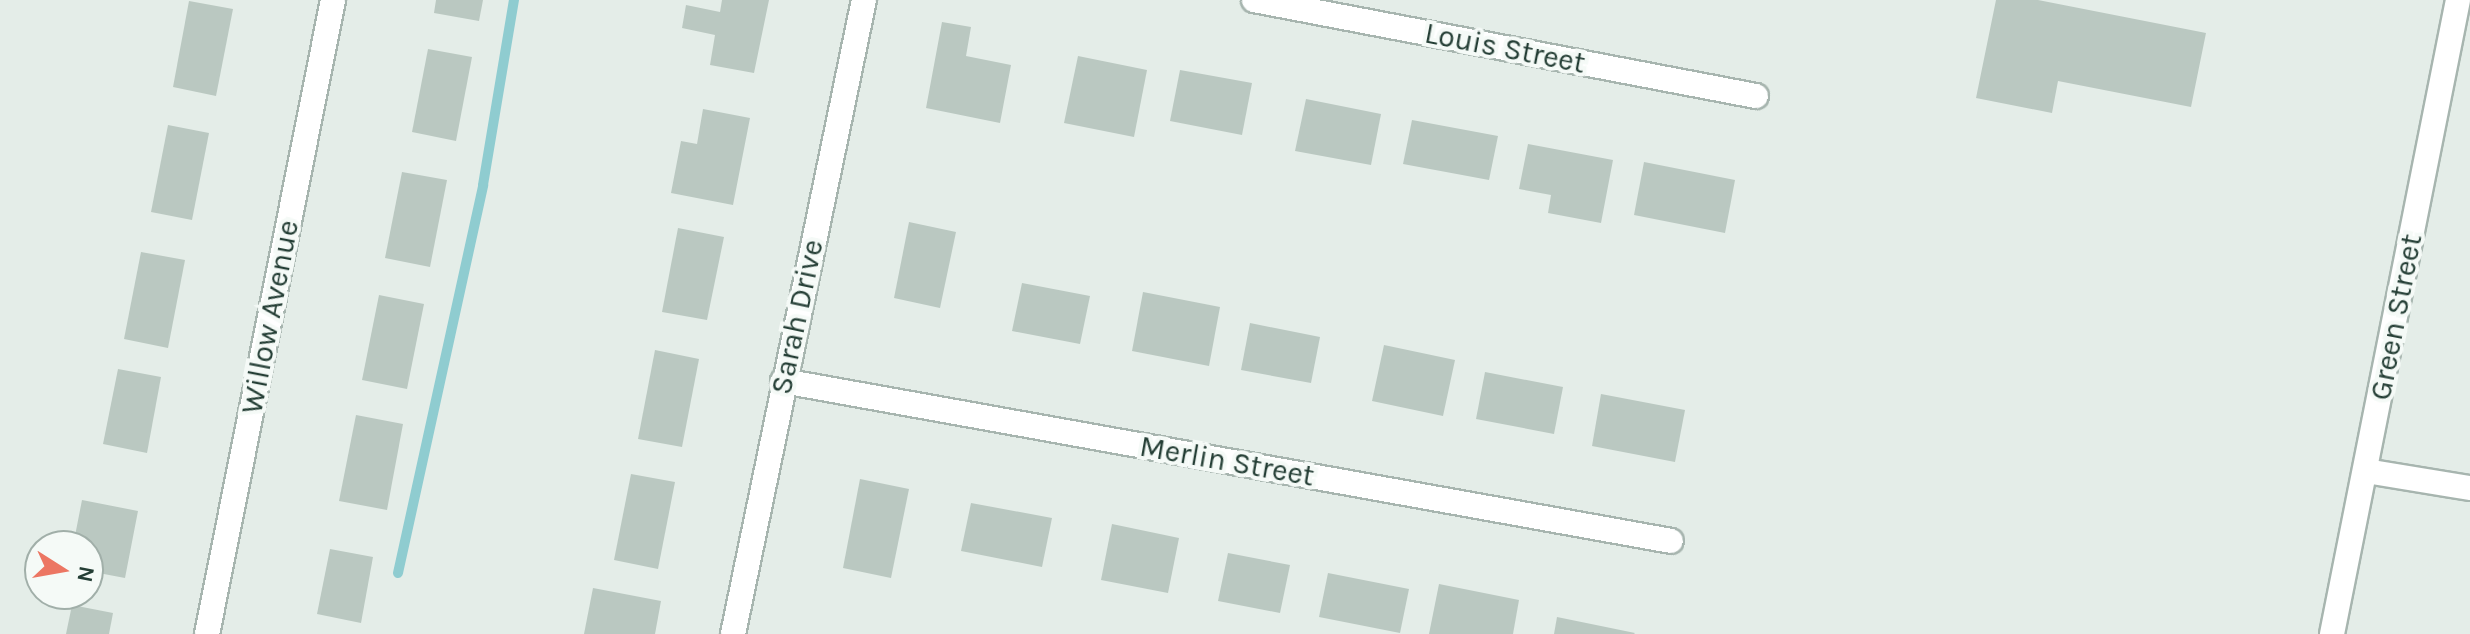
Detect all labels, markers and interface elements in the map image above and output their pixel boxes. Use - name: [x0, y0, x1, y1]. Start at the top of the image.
- street label: Louis Street: [1422, 15, 1588, 81]
- street label: Willow Avenue: [234, 217, 306, 417]
- street label: Green Street: [2362, 231, 2430, 403]
- street label: Sarah Drive: [763, 236, 831, 398]
- street label: Merlin Street: [1137, 428, 1317, 494]
- north arrow: [24, 530, 104, 610]
- text: N: [71, 564, 100, 584]

